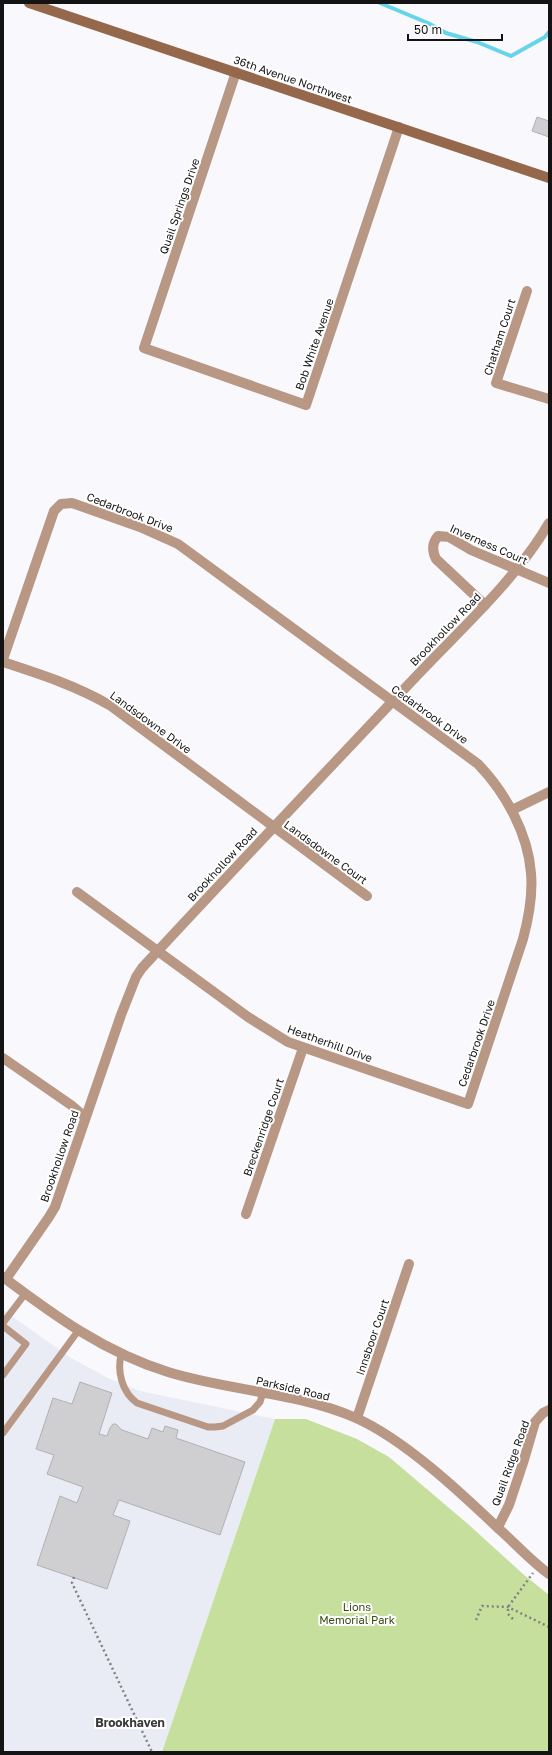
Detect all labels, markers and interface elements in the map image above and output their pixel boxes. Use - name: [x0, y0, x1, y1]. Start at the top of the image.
- scale bar: [408, 16, 502, 42]
- text: 50 m: [414, 22, 442, 37]
- street label: 36th Avenue Northwest: [232, 53, 354, 105]
- street label: Quail Springs Drive: [156, 156, 202, 256]
- street label: Bob White Avenue: [292, 296, 336, 392]
- street label: Chatham Court: [480, 297, 518, 377]
- street label: Cedarbrook Drive: [85, 490, 175, 534]
- street label: Inverness Court: [448, 521, 530, 567]
- street label: Brookhollow Road: [407, 590, 483, 668]
- street label: Cedarbrook Drive: [389, 682, 471, 746]
- street label: Landsdowne Drive: [108, 688, 194, 756]
- street label: Landsdowne Court: [282, 817, 370, 887]
- street label: Brookhollow Road: [184, 824, 260, 904]
- street label: Cedarbrook Drive: [455, 998, 497, 1088]
- street label: Heatherhill Drive: [286, 1022, 374, 1064]
- street label: Breckenridge Court: [240, 1076, 286, 1178]
- street label: Brookhollow Road: [37, 1108, 81, 1204]
- street label: Innsboor Court: [353, 1297, 391, 1377]
- street label: Parkside Road: [255, 1373, 331, 1403]
- street label: Quail Ridge Road: [488, 1418, 532, 1508]
- park label: Lions Memorial Park: [319, 1600, 395, 1626]
- district label: Brookhaven: [95, 1715, 165, 1730]

